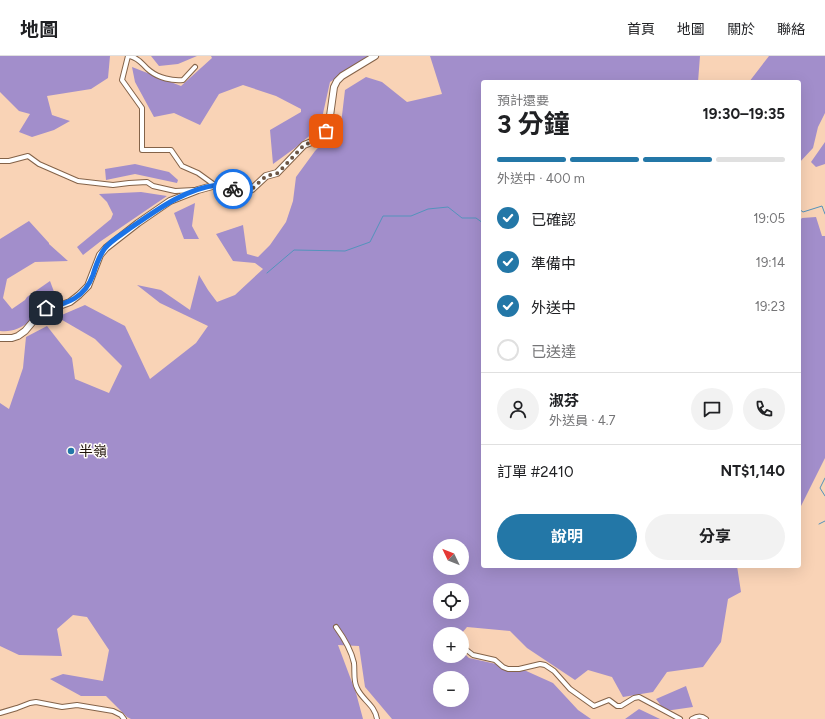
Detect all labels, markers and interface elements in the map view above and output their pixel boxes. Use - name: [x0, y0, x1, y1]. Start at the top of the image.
- text: 地圖: [20, 18, 58, 41]
- text: 首頁: [627, 21, 655, 38]
- text: 地圖: [677, 21, 705, 38]
- text: 關於: [727, 21, 755, 38]
- text: 聯絡: [777, 21, 805, 38]
- text: 預計還要: [497, 93, 549, 108]
- text: 19:30–19:35: [703, 105, 785, 123]
- text: 3 分鐘: [497, 108, 570, 140]
- pin: [309, 114, 343, 148]
- icon: bag: [315, 120, 337, 142]
- courier: [213, 169, 253, 209]
- text: 外送中 · 400 m: [497, 171, 585, 186]
- icon: bike: [222, 178, 244, 200]
- icon: check: [497, 207, 519, 229]
- text: 已確認: [531, 211, 576, 229]
- text: 19:05: [753, 211, 785, 226]
- icon: check: [497, 251, 519, 273]
- text: 準備中: [531, 255, 576, 273]
- text: 19:14: [756, 255, 785, 270]
- pin: [29, 291, 63, 325]
- icon: check: [497, 295, 519, 317]
- icon: home: [35, 297, 57, 319]
- text: 外送中: [531, 299, 576, 317]
- text: 19:23: [755, 299, 785, 314]
- text: 已送達: [531, 343, 576, 361]
- button: person: [497, 388, 539, 430]
- button: chat: [691, 388, 733, 430]
- button: phone: [743, 388, 785, 430]
- text: 淑芬: [549, 392, 579, 410]
- text: 外送員 · 4.7: [549, 413, 615, 428]
- place label: 半嶺: [79, 443, 107, 460]
- marker: 半嶺: [66, 446, 76, 456]
- text: NT$1,140: [721, 462, 785, 480]
- text: 訂單 #2410: [497, 463, 574, 481]
- button: 說明: [497, 514, 637, 560]
- button: 分享: [645, 514, 785, 560]
- north arrow: [433, 539, 469, 575]
- map controls: [433, 539, 469, 707]
- button: locate: [433, 583, 469, 619]
- button: +: [433, 627, 469, 663]
- button: −: [433, 671, 469, 707]

